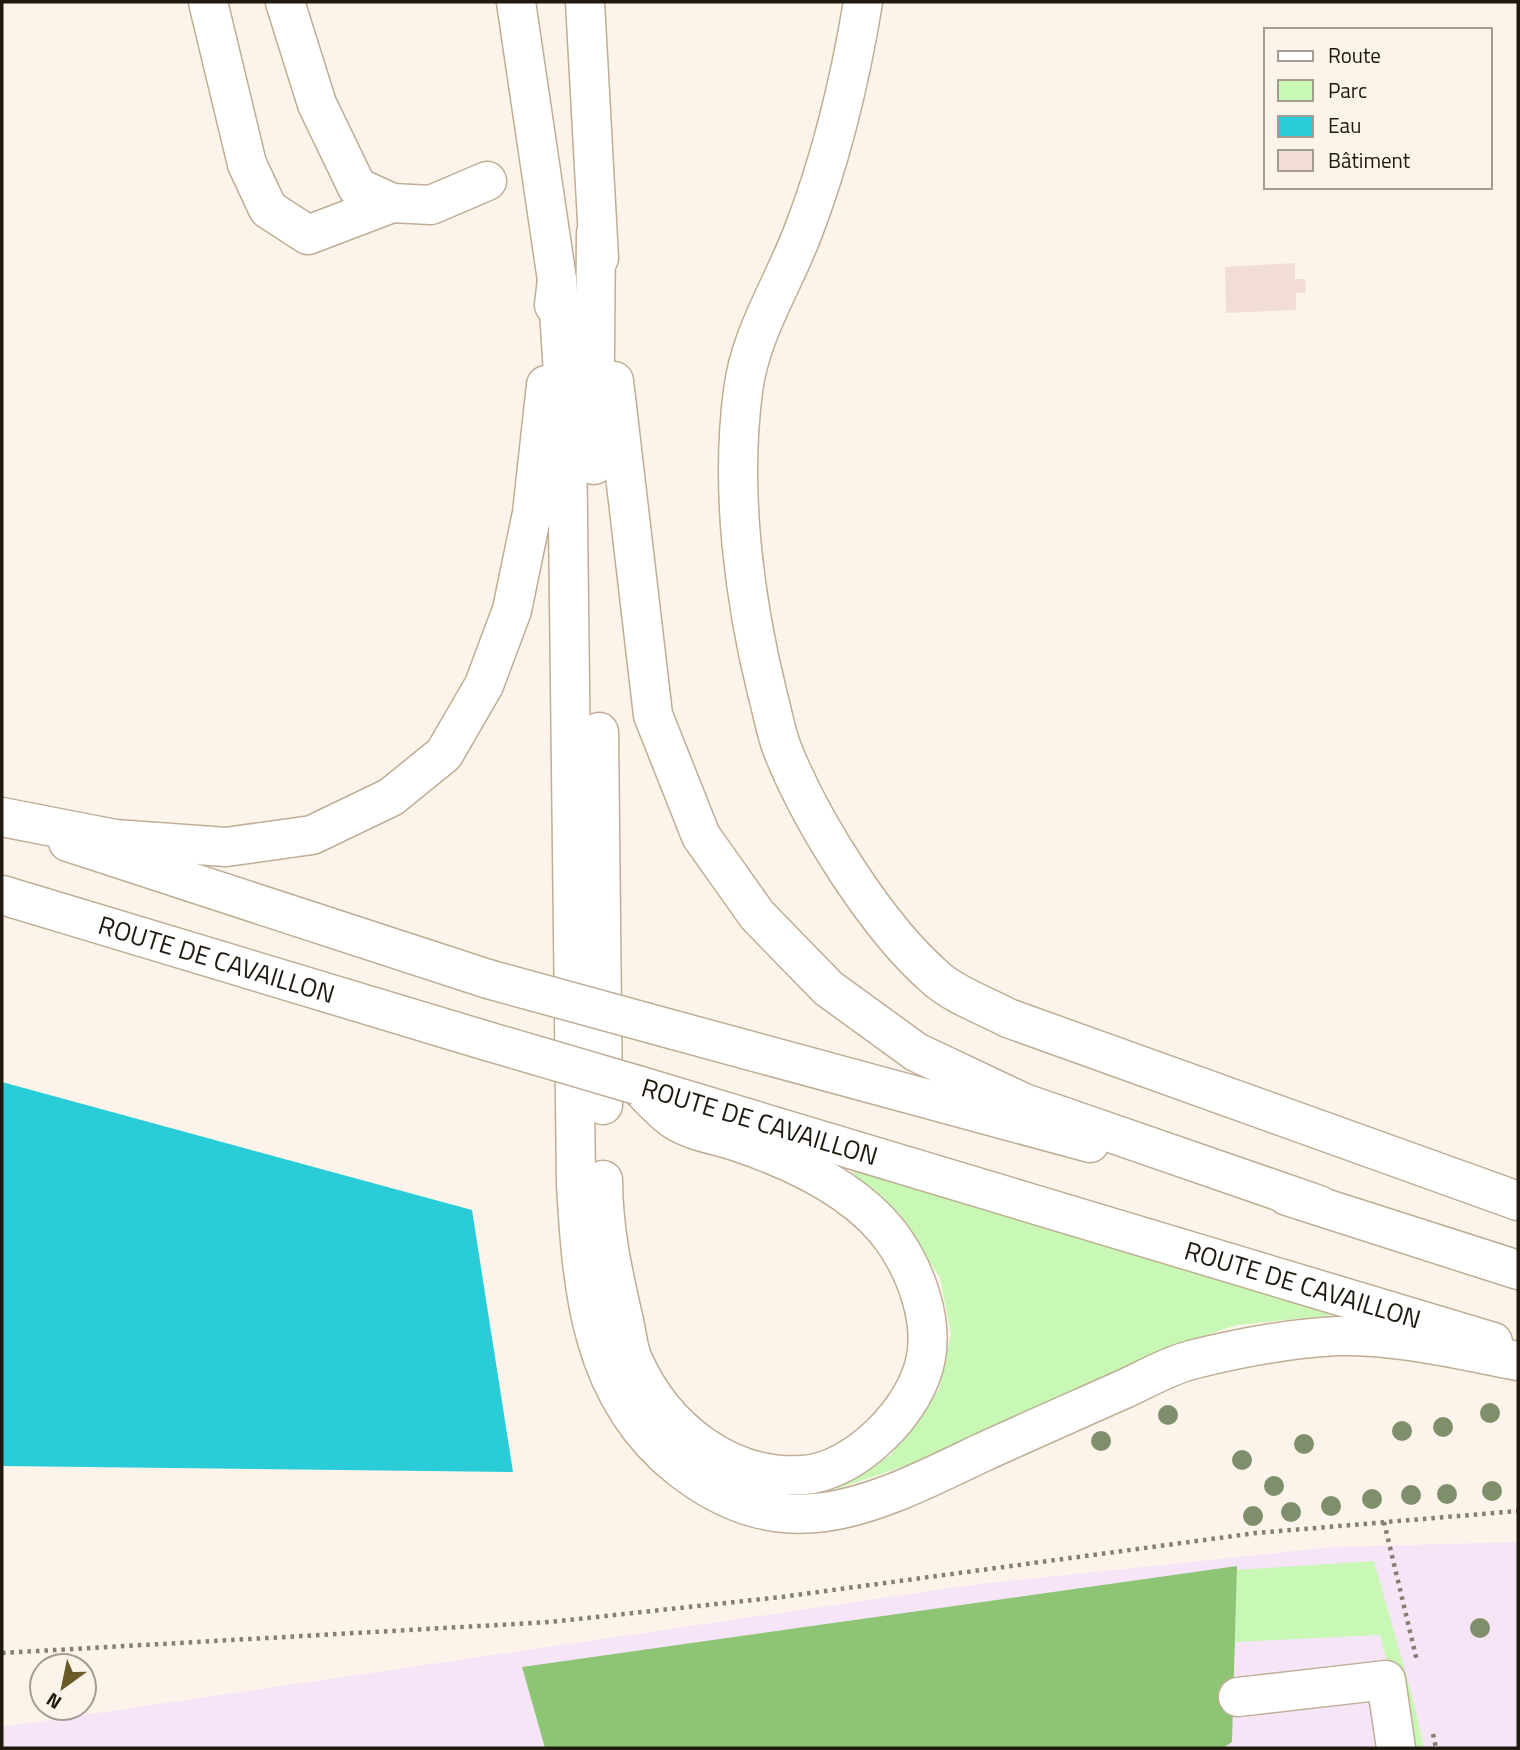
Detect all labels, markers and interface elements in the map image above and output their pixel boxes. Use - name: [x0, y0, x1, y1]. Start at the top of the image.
- legend: [1264, 28, 1492, 189]
- text: Route: [1328, 39, 1381, 71]
- text: Parc: [1328, 74, 1367, 106]
- text: Eau: [1328, 109, 1361, 141]
- text: Bâtiment: [1328, 144, 1411, 176]
- street label: ROUTE DE CAVAILLON: [94, 905, 340, 1013]
- street label: ROUTE DE CAVAILLON: [637, 1067, 883, 1175]
- street label: ROUTE DE CAVAILLON: [1180, 1230, 1426, 1338]
- north arrow: [28, 1652, 98, 1722]
- text: N: [40, 1686, 67, 1717]

